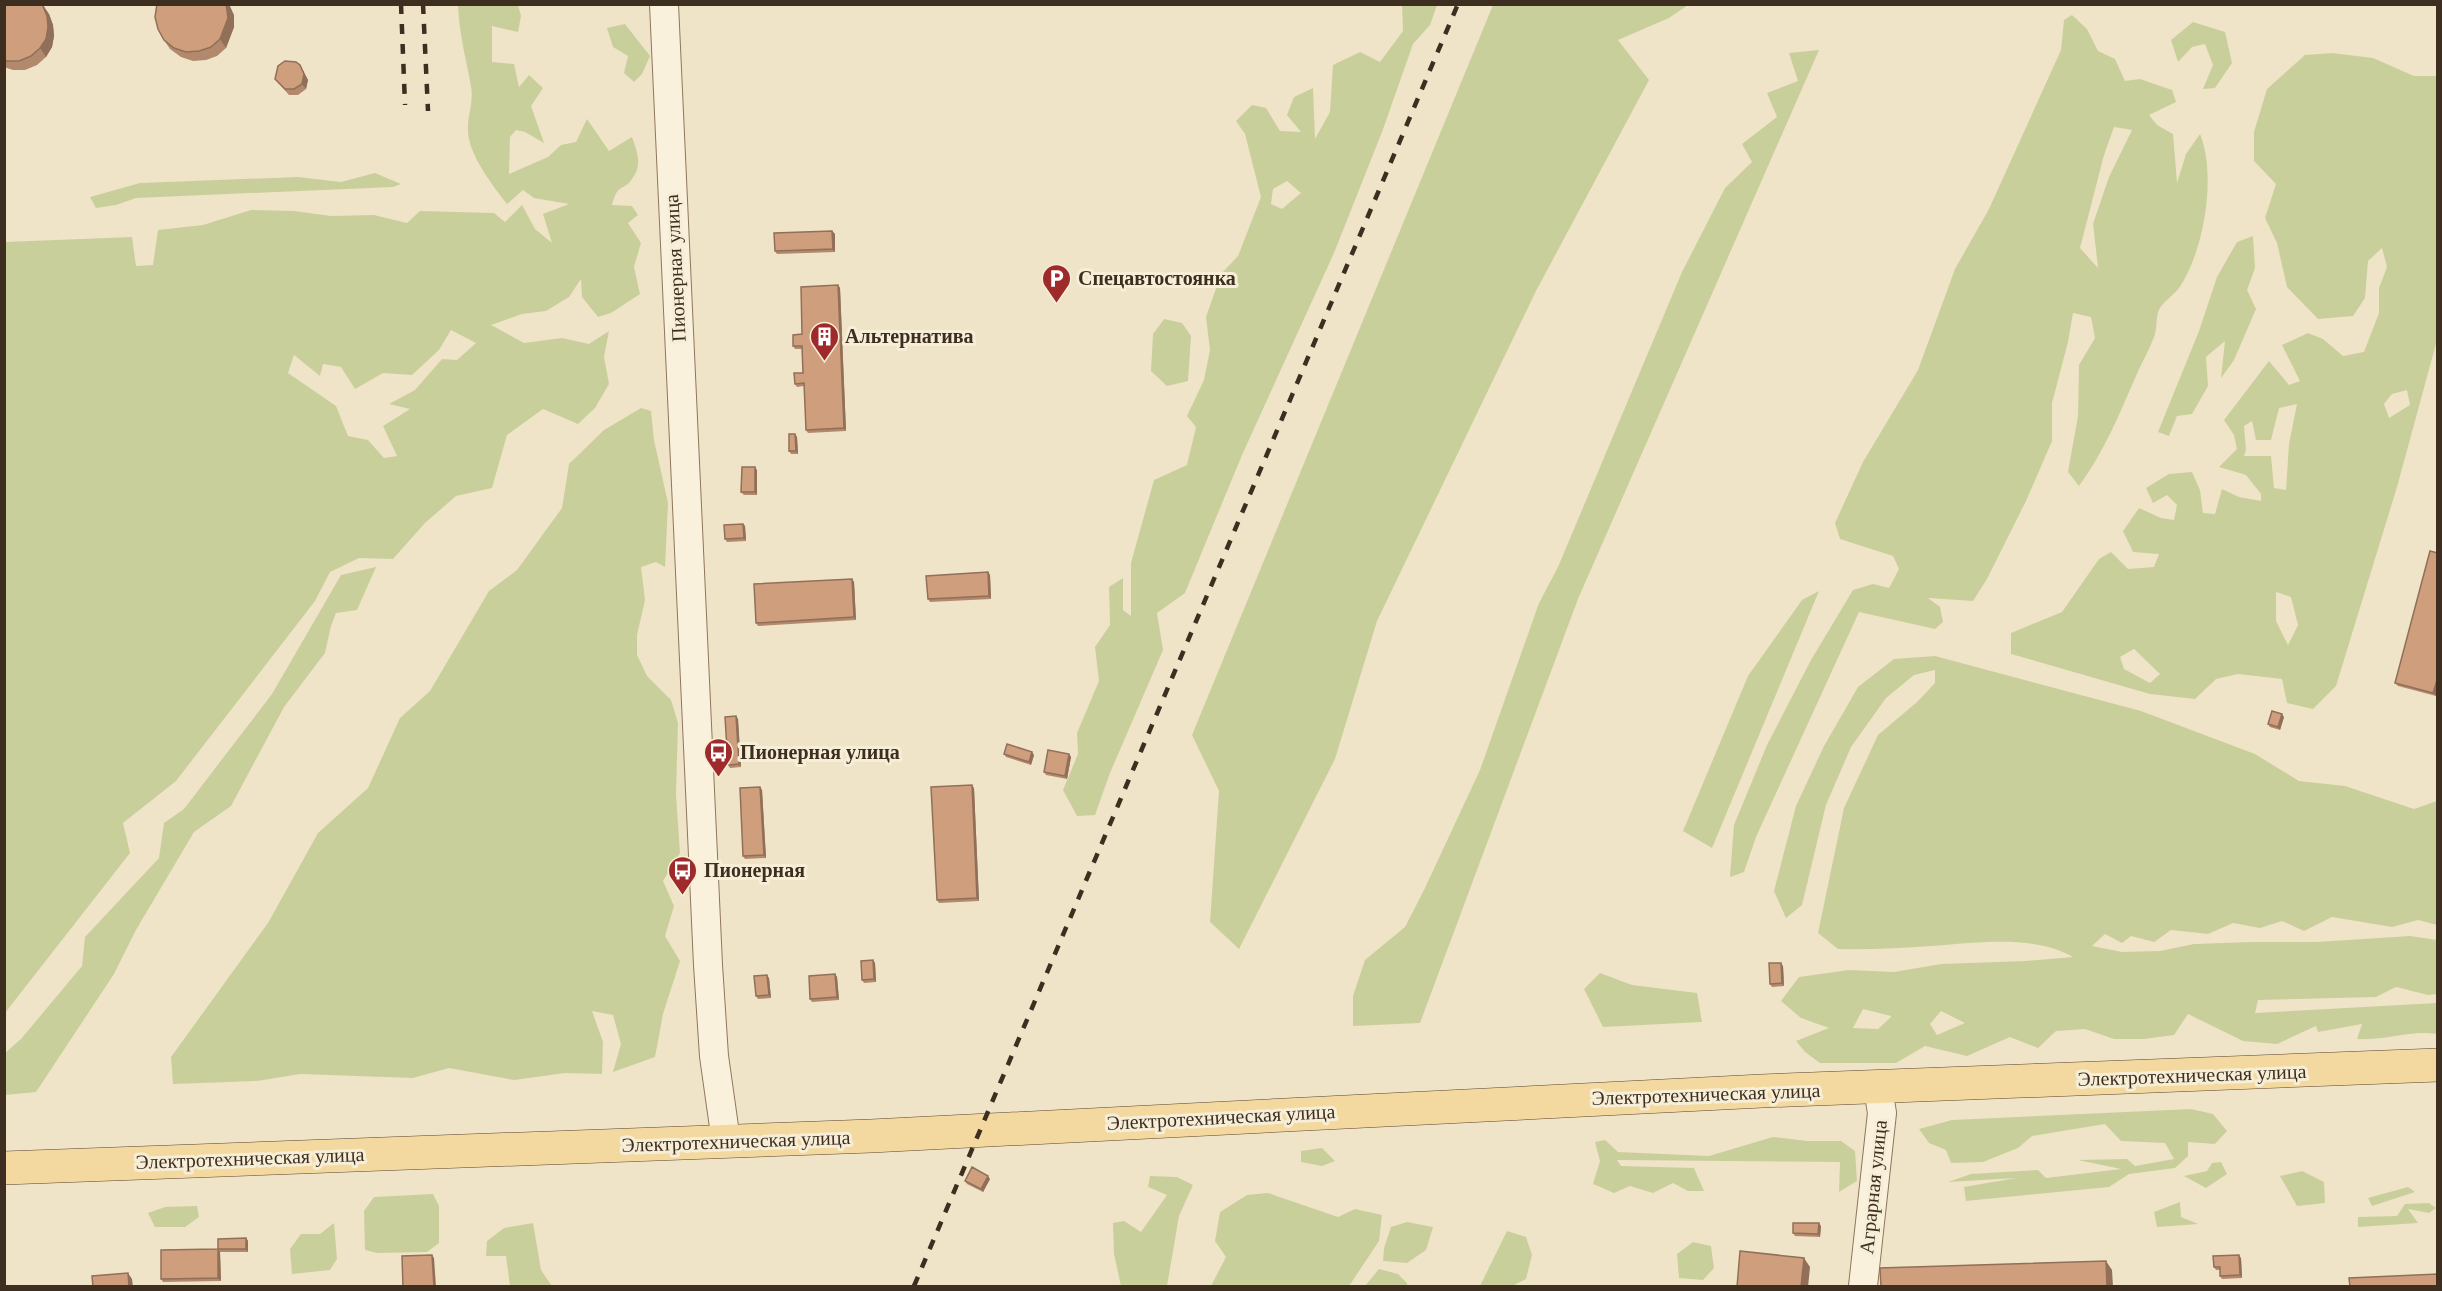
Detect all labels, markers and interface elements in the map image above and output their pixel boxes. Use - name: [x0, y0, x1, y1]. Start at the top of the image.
- street label: Пионерная улица: [660, 193, 691, 342]
- parking icon: Спецавтостоянка: [1041, 262, 1073, 304]
- place label: Спецавтостоянка: [1078, 267, 1236, 289]
- building icon: Альтернатива: [808, 320, 840, 362]
- place label: Альтернатива: [845, 325, 973, 348]
- bus stop icon: Пионерная улица: [703, 736, 735, 778]
- place label: Пионерная улица: [740, 741, 900, 764]
- bus stop icon: Пионерная: [667, 854, 699, 896]
- place label: Пионерная: [704, 859, 805, 882]
- street label: Электротехническая улица: [2077, 1060, 2307, 1091]
- street label: Электротехническая улица: [1591, 1079, 1821, 1110]
- street label: Электротехническая улица: [1106, 1100, 1336, 1135]
- street label: Аграрная улица: [1855, 1119, 1892, 1255]
- street label: Электротехническая улица: [621, 1126, 851, 1157]
- street label: Электротехническая улица: [135, 1143, 365, 1174]

